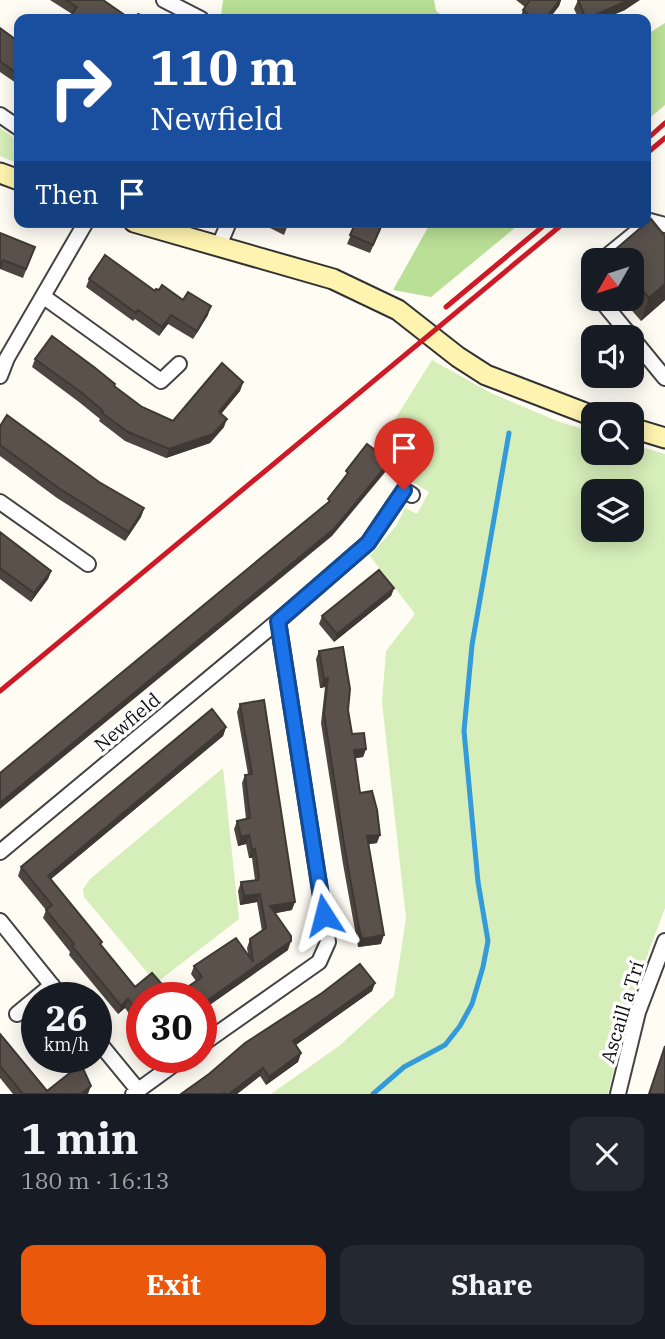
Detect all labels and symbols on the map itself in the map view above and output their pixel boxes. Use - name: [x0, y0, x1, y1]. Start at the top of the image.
- north arrow: [581, 248, 644, 312]
- pin: [374, 418, 434, 490]
- street label: Newfield: [89, 687, 165, 757]
- position arrow: [287, 878, 361, 952]
- street label: Ascaill a Trí: [595, 958, 649, 1066]
- speed limit sign: 30: [126, 982, 217, 1073]

